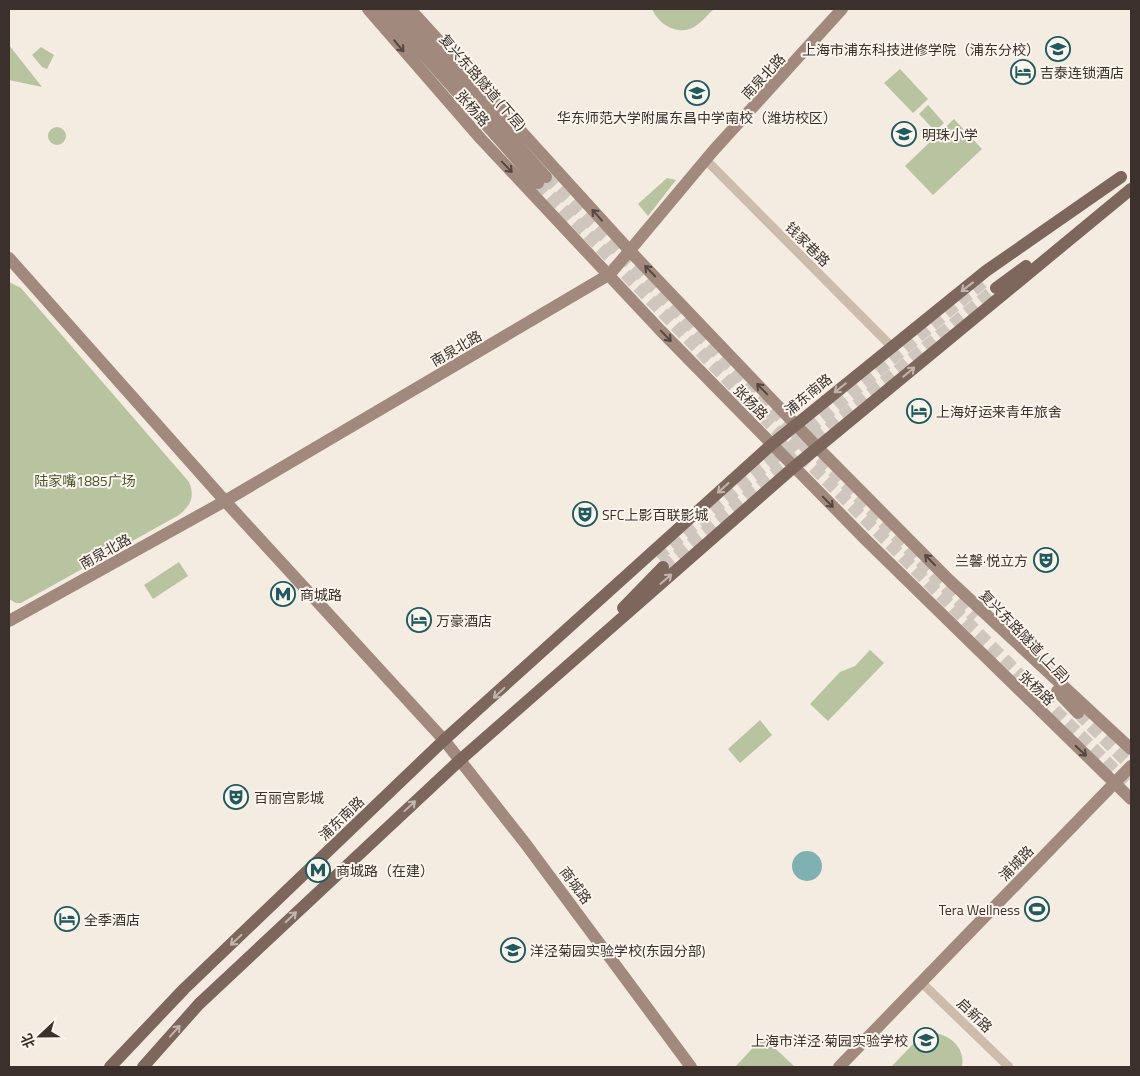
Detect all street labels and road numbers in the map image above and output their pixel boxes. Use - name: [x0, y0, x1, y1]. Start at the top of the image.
- street label: 复兴东路隧道 (下层): [435, 29, 531, 135]
- street label: 南泉北路: [736, 48, 790, 104]
- street label: 张杨路: [451, 85, 495, 131]
- street label: 钱家巷路: [781, 217, 835, 271]
- street label: 南泉北路: [427, 325, 485, 371]
- street label: 浦东南路: [780, 368, 836, 420]
- street label: 张杨路: [729, 380, 773, 424]
- street label: 南泉北路: [75, 528, 135, 574]
- street label: 复兴东路隧道 (上层): [975, 585, 1075, 687]
- street label: 张杨路: [1015, 666, 1059, 710]
- street label: 浦东南路: [314, 791, 368, 845]
- street label: 浦城路: [994, 841, 1038, 885]
- street label: 商城路: [555, 862, 597, 908]
- street label: 启新路: [953, 993, 997, 1037]

